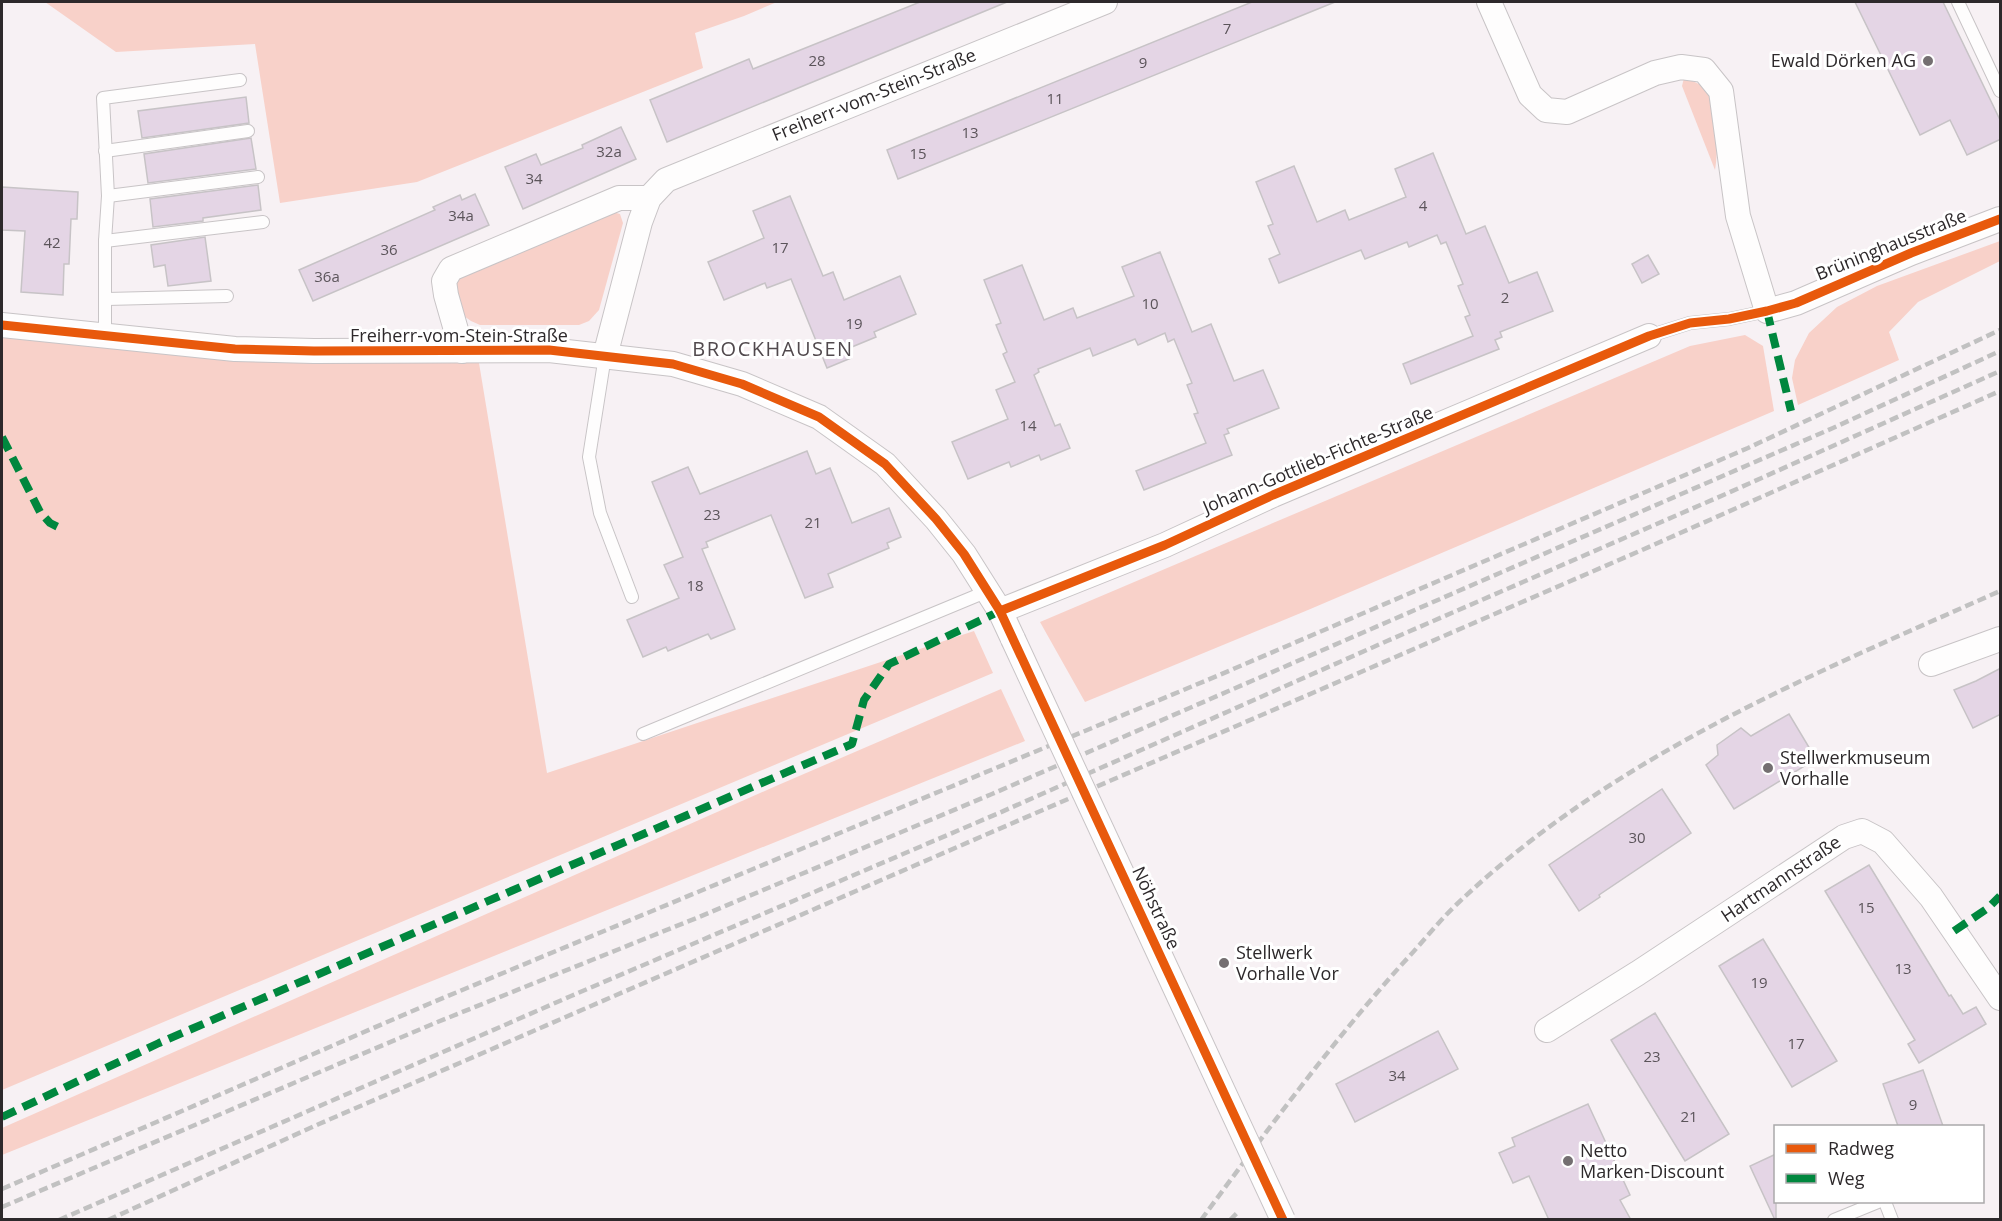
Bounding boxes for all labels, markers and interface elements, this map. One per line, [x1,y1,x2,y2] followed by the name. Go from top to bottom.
[1223,18,1231,38] house number: 7
[768,42,979,146] street label: Freiherr-vom-Stein-Straße
[1771,48,1916,72] place label: Ewald Dörken AG
[808,50,826,70] house number: 28
[1139,52,1147,72] house number: 9
[1921,54,1935,68] marker: Ewald Dörken AG
[1046,88,1064,108] house number: 11
[961,122,979,142] house number: 13
[596,141,622,161] house number: 32a
[909,143,927,163] house number: 15
[525,168,543,188] house number: 34
[1419,195,1428,215] house number: 4
[1812,203,1970,285] street label: Brüninghausstraße
[448,205,474,225] house number: 34a
[43,232,61,252] house number: 42
[771,237,789,257] house number: 17
[380,239,398,259] house number: 36
[314,266,340,286] house number: 36a
[1501,287,1509,307] house number: 2
[1141,293,1159,313] house number: 10
[845,313,863,333] house number: 19
[350,323,568,347] street label: Freiherr-vom-Stein-Straße
[692,335,854,362] district label: BROCKHAUSEN
[1197,400,1436,519] street label: Johann-Gottlieb-Fichte-Straße
[1019,415,1037,435] house number: 14
[703,504,721,524] house number: 23
[804,512,822,532] house number: 21
[686,575,704,595] house number: 18
[1780,745,1930,790] place label: Stellwerkmuseum Vorhalle
[1761,761,1775,775] marker: Stellwerkmuseum Vorhalle
[1628,827,1646,847] house number: 30
[1716,829,1845,927] street label: Hartmannstraße
[1127,862,1187,953] street label: Nöhstraße
[1857,897,1875,917] house number: 15
[1236,940,1339,985] place label: Stellwerk Vorhalle Vor
[1217,956,1231,970] marker: Stellwerk Vorhalle Vor
[1894,958,1912,978] house number: 13
[1750,972,1768,992] house number: 19
[1787,1033,1805,1053] house number: 17
[1643,1046,1661,1066] house number: 23
[1388,1065,1406,1085] house number: 34
[1909,1094,1917,1114] house number: 9
[1680,1106,1698,1126] house number: 21
[1774,1125,1984,1203] legend
[1828,1136,1894,1160] text: Radweg
[1580,1138,1724,1183] place label: Netto Marken-Discount
[1561,1154,1575,1168] marker: Netto Marken-Discount
[1828,1166,1865,1190] text: Weg

